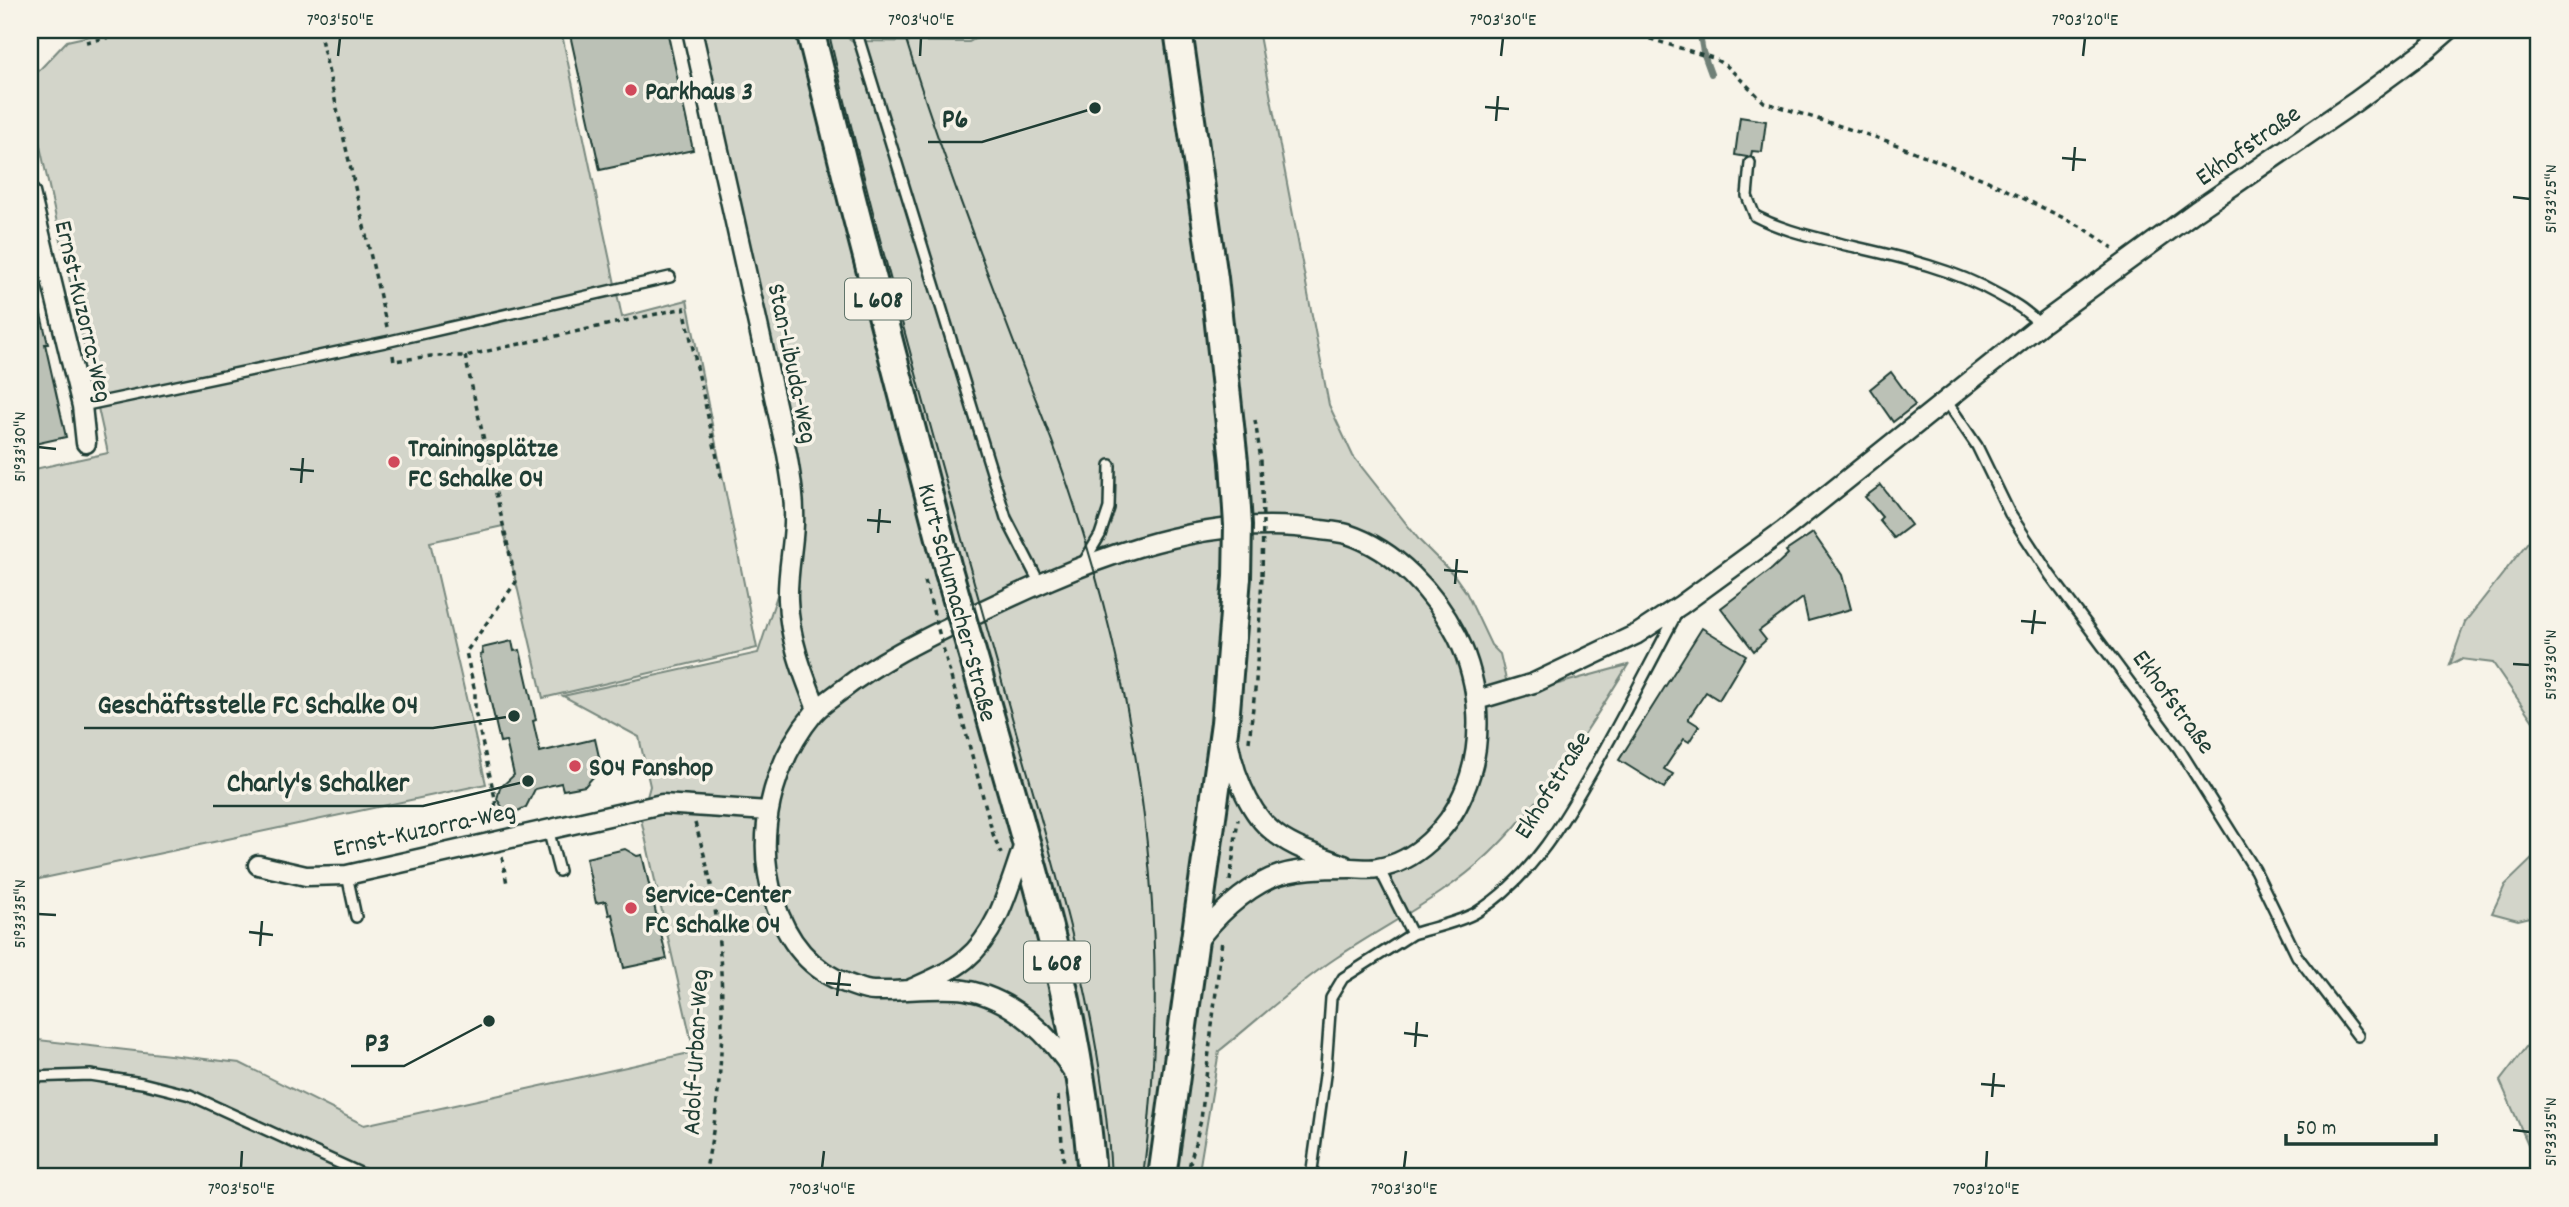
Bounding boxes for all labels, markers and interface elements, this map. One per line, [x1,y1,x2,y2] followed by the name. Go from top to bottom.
[307,9,373,34] text: 7°03'50"E
[888,9,954,34] text: 7°03'40"E
[1470,9,1536,34] text: 7°03'30"E
[2052,9,2118,34] text: 7°03'20"E
[645,75,753,112] place label: Parkhaus 3
[623,82,639,98] marker: Parkhaus 3
[928,93,982,142] callout: P6
[2189,97,2309,197] street label: Ekhofstraße
[942,102,968,142] text: P6
[2540,164,2565,234] text: 51°33'25"N
[43,217,121,406] street label: Ernst-Kuzorra-Weg
[845,278,911,320] road number: L 608
[756,280,826,447] street label: Stan-Libuda-Weg
[9,412,34,482] text: 51°33'30"N
[408,432,558,499] place label: Trainingsplätze FC Schalke 04
[386,454,402,470] marker: Trainingsplätze FC Schalke 04
[906,480,1005,726] street label: Kurt-Schumacher-Straße
[2540,630,2565,700] text: 51°33'30"N
[2122,643,2223,763] street label: Ekhofstraße
[84,679,433,728] callout: Geschäftsstelle FC Schalke 04
[98,688,418,728] text: Geschäftsstelle FC Schalke 04
[1506,725,1602,847] street label: Ekhofstraße
[589,751,714,788] place label: S04 Fanshop
[213,757,423,806] callout: Charly's Schalker
[567,758,583,774] marker: S04 Fanshop
[227,766,410,806] text: Charly's Schalker
[330,794,519,869] street label: Ernst-Kuzorra-Weg
[645,878,791,945] place label: Service-Center FC Schalke 04
[9,879,34,949] text: 51°33'35"N
[623,900,639,916] marker: Service-Center FC Schalke 04
[1024,942,1090,982] road number: L 608
[675,968,720,1136] street label: Adolf-Urban-Weg
[351,1017,404,1066] callout: P3
[364,1026,390,1066] text: P3
[2540,1097,2565,1167] text: 51°33'35"N
[2286,1102,2436,1146] scale bar
[2296,1115,2336,1145] text: 50 m
[208,1178,274,1203] text: 7°03'50"E
[789,1178,855,1203] text: 7°03'40"E
[1371,1178,1437,1203] text: 7°03'30"E
[1953,1178,2019,1203] text: 7°03'20"E

